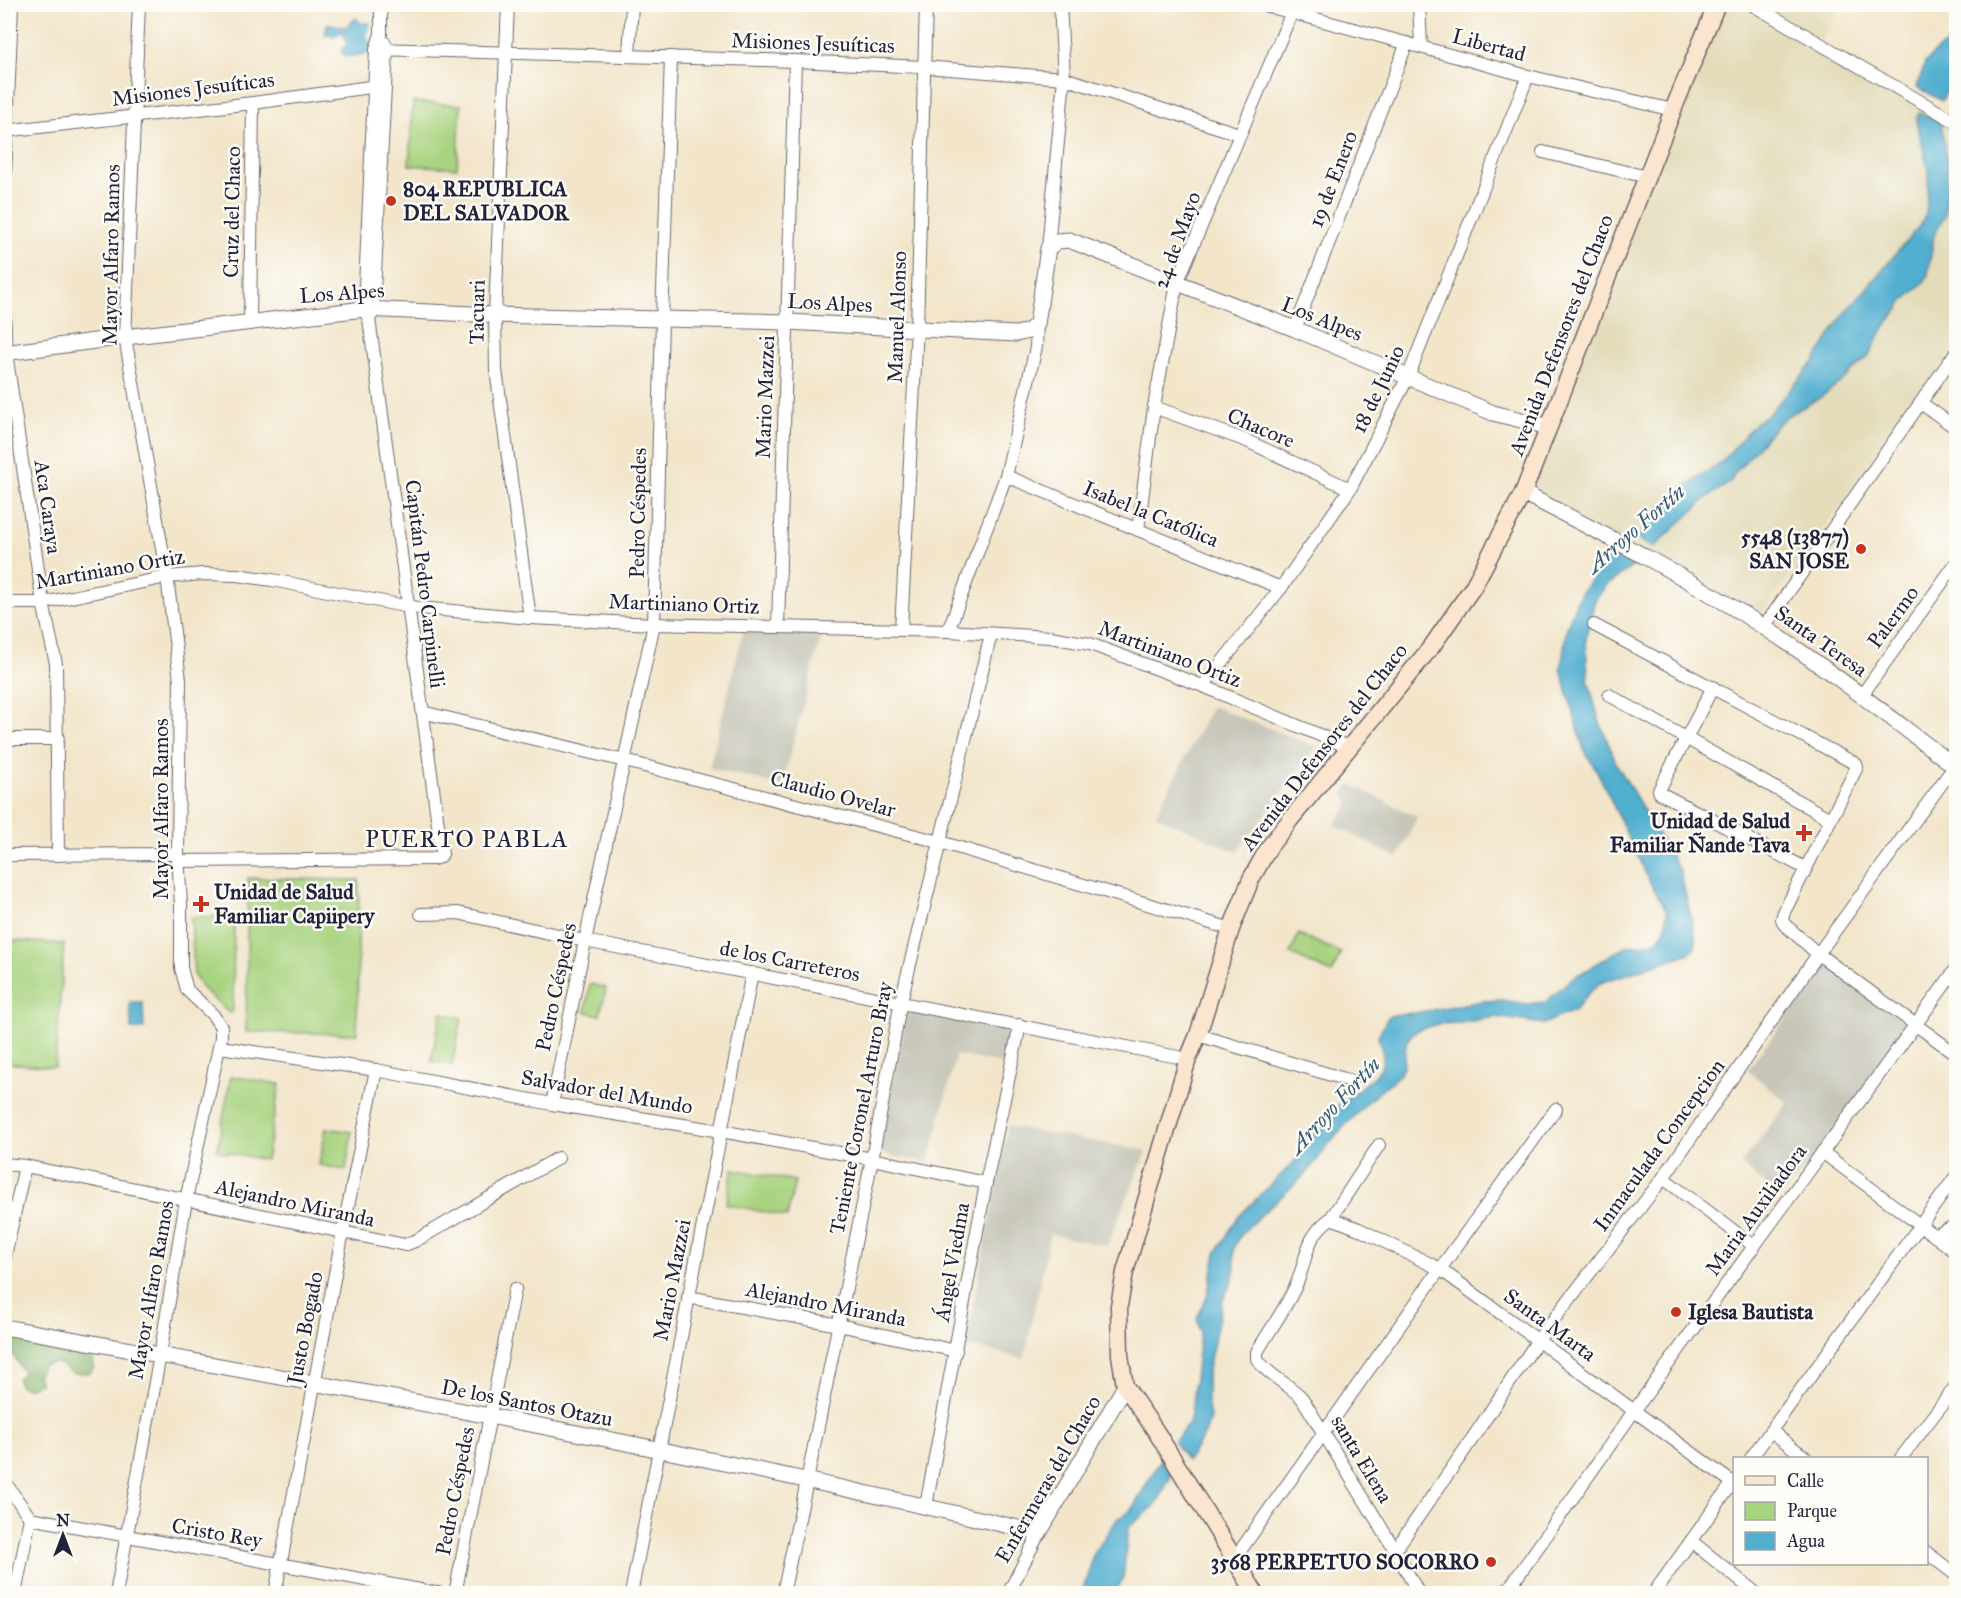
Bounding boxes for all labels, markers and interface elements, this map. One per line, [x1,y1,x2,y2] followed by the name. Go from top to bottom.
[1449,23,1529,67] street label: Libertad
[731,27,895,59] street label: Misiones Jesuíticas
[110,66,276,112] street label: Misiones Jesuíticas
[1303,127,1363,231] street label: 19 de Enero
[218,146,246,278] street label: Cruz del Chaco
[96,164,126,346] street label: Mayor Alfaro Ramos
[403,176,570,226] place label: 804 REPUBLICA DEL SALVADOR
[1148,188,1207,292] street label: 24 de Mayo
[384,194,398,208] marker: 804 REPUBLICA DEL SALVADOR
[1503,211,1619,460] street label: Avenida Defensores del Chaco
[882,250,912,383] street label: Manuel Alonso
[299,277,385,309] street label: Los Alpes
[463,279,491,345] street label: Tacuari
[787,288,873,318] street label: Los Alpes
[1278,291,1366,347] street label: Los Alpes
[750,334,780,459] street label: Mario Mazzei
[1346,340,1411,437] street label: 18 de Junio
[1223,402,1299,454] street label: Chacore
[624,447,652,579] street label: Pedro Céspedes
[28,457,67,556] street label: Aca Caraya
[1079,475,1223,553] street label: Isabel la Católica
[399,478,451,690] street label: Capitán Pedro Carpinelli
[1579,478,1691,580] water label: Arroyo Fortín
[1741,524,1849,575] place label: 5548 (13877) SAN JOSE
[1854,542,1868,556] marker: 5548 (13877) SAN JOSE
[33,543,187,595] street label: Martiniano Ortiz
[1862,580,1925,653] street label: Palermo
[608,588,760,620] street label: Martiniano Ortiz
[1770,600,1873,683] street label: Santa Teresa
[1095,615,1245,693] street label: Martiniano Ortiz
[1234,638,1413,857] street label: Avenida Defensores del Chaco
[148,718,174,900] street label: Mayor Alfaro Ramos
[768,765,899,823] street label: Claudio Ovelar
[1610,808,1791,858] place label: Unidad de Salud Familiar Ñande Tava
[365,824,569,854] district label: PUERTO PABLA
[1795,824,1813,842] marker: Unidad de Salud Familiar Ñande Tava
[214,879,376,929] place label: Unidad de Salud Familiar Capiipery
[192,895,210,913] marker: Unidad de Salud Familiar Capiipery
[530,920,582,1054] street label: Pedro Céspedes
[718,935,862,987] street label: de los Carreteros
[824,978,898,1237] street label: Teniente Coronel Arturo Bray
[1281,1051,1386,1161] water label: Arroyo Fortín
[1588,1054,1730,1236] street label: Inmaculada Concepcion
[519,1064,695,1120] street label: Salvador del Mundo
[1700,1139,1812,1281] street label: Maria Auxiliadora
[212,1173,377,1233] street label: Alejandro Miranda
[122,1198,180,1382] street label: Mayor Alfaro Ramos
[929,1200,975,1324] street label: Ángel Viedma
[647,1217,697,1343] street label: Mario Mazzei
[281,1269,329,1388] street label: Justo Bogado
[743,1276,908,1332] street label: Alejandro Miranda
[1499,1283,1601,1367] street label: Santa Marta
[1688,1299,1814,1325] place label: Iglesa Bautista
[1669,1305,1683,1319] marker: Iglesa Bautista
[439,1374,615,1432] street label: De los Santos Otazu
[989,1390,1107,1567] street label: Enfermeras del Chaco
[1326,1410,1399,1508] street label: santa Elena
[430,1424,480,1558] street label: Pedro Céspedes
[1733,1457,1928,1565] legend
[1787,1470,1824,1492] text: Calle
[1787,1500,1837,1523] text: Parque
[33,1505,93,1565] north arrow
[56,1511,70,1530] text: N
[170,1512,265,1554] street label: Cristo Rey
[1786,1530,1825,1553] text: Agua
[1211,1549,1479,1575] place label: 3568 PERPETUO SOCORRO
[1484,1555,1498,1569] marker: 3568 PERPETUO SOCORRO

